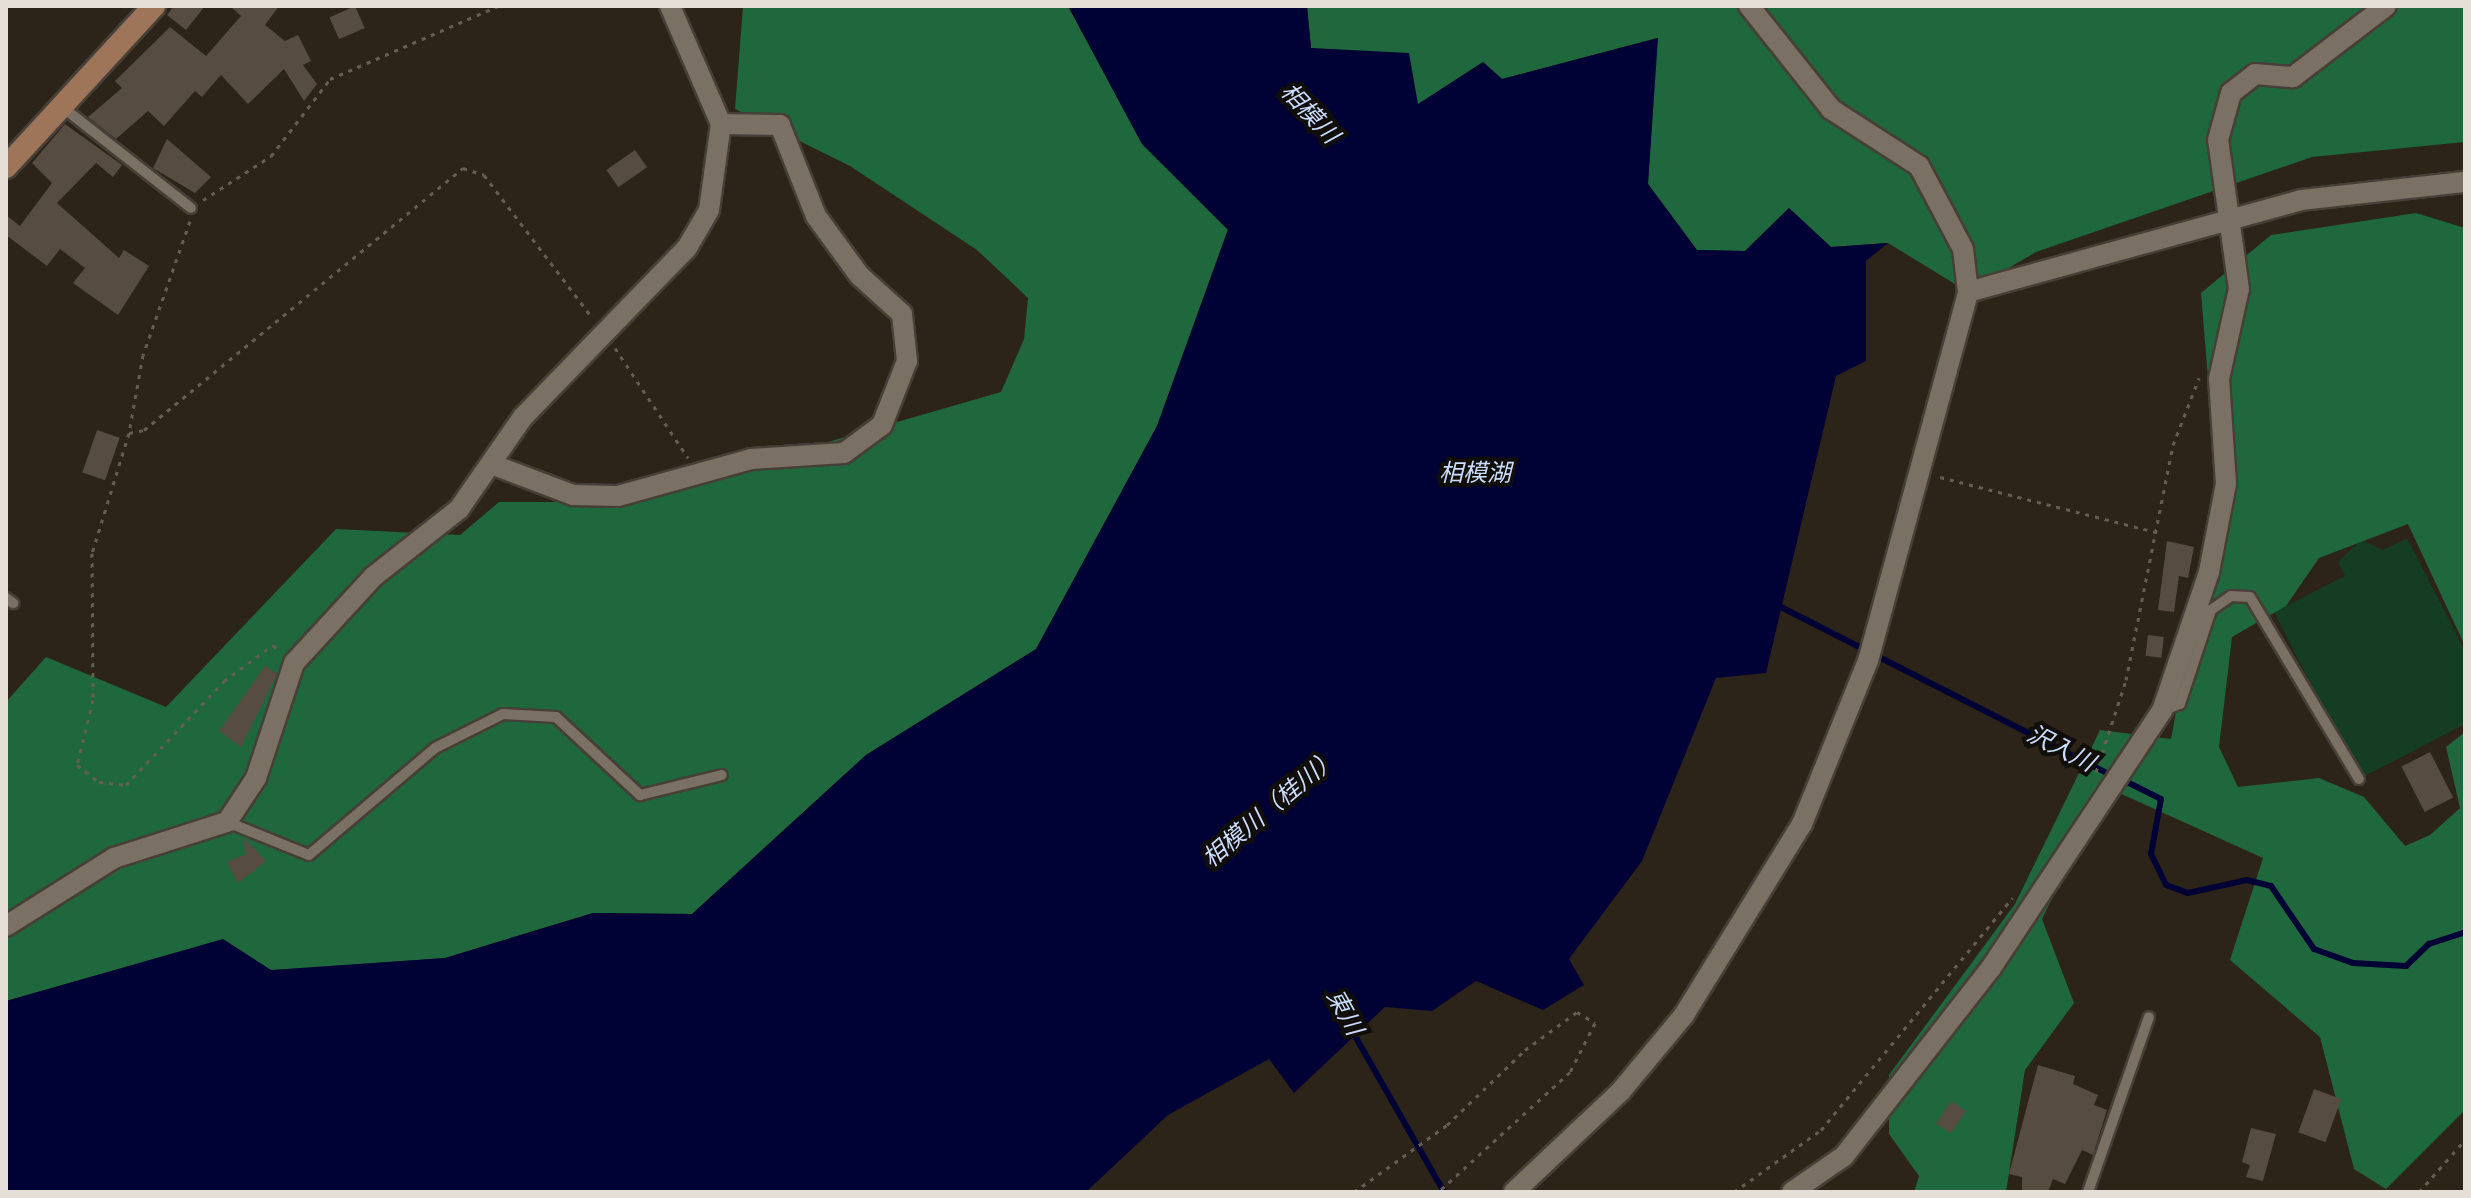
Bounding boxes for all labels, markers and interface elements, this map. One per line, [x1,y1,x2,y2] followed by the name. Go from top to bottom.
[1275,77,1345,149] water label: 相模川
[1439,459,1511,487] water label: 相模湖
[2022,719,2100,777] water label: 沢入川
[1196,743,1344,873] water label: 相模川（桂川）
[1321,984,1369,1040] water label: 東川

